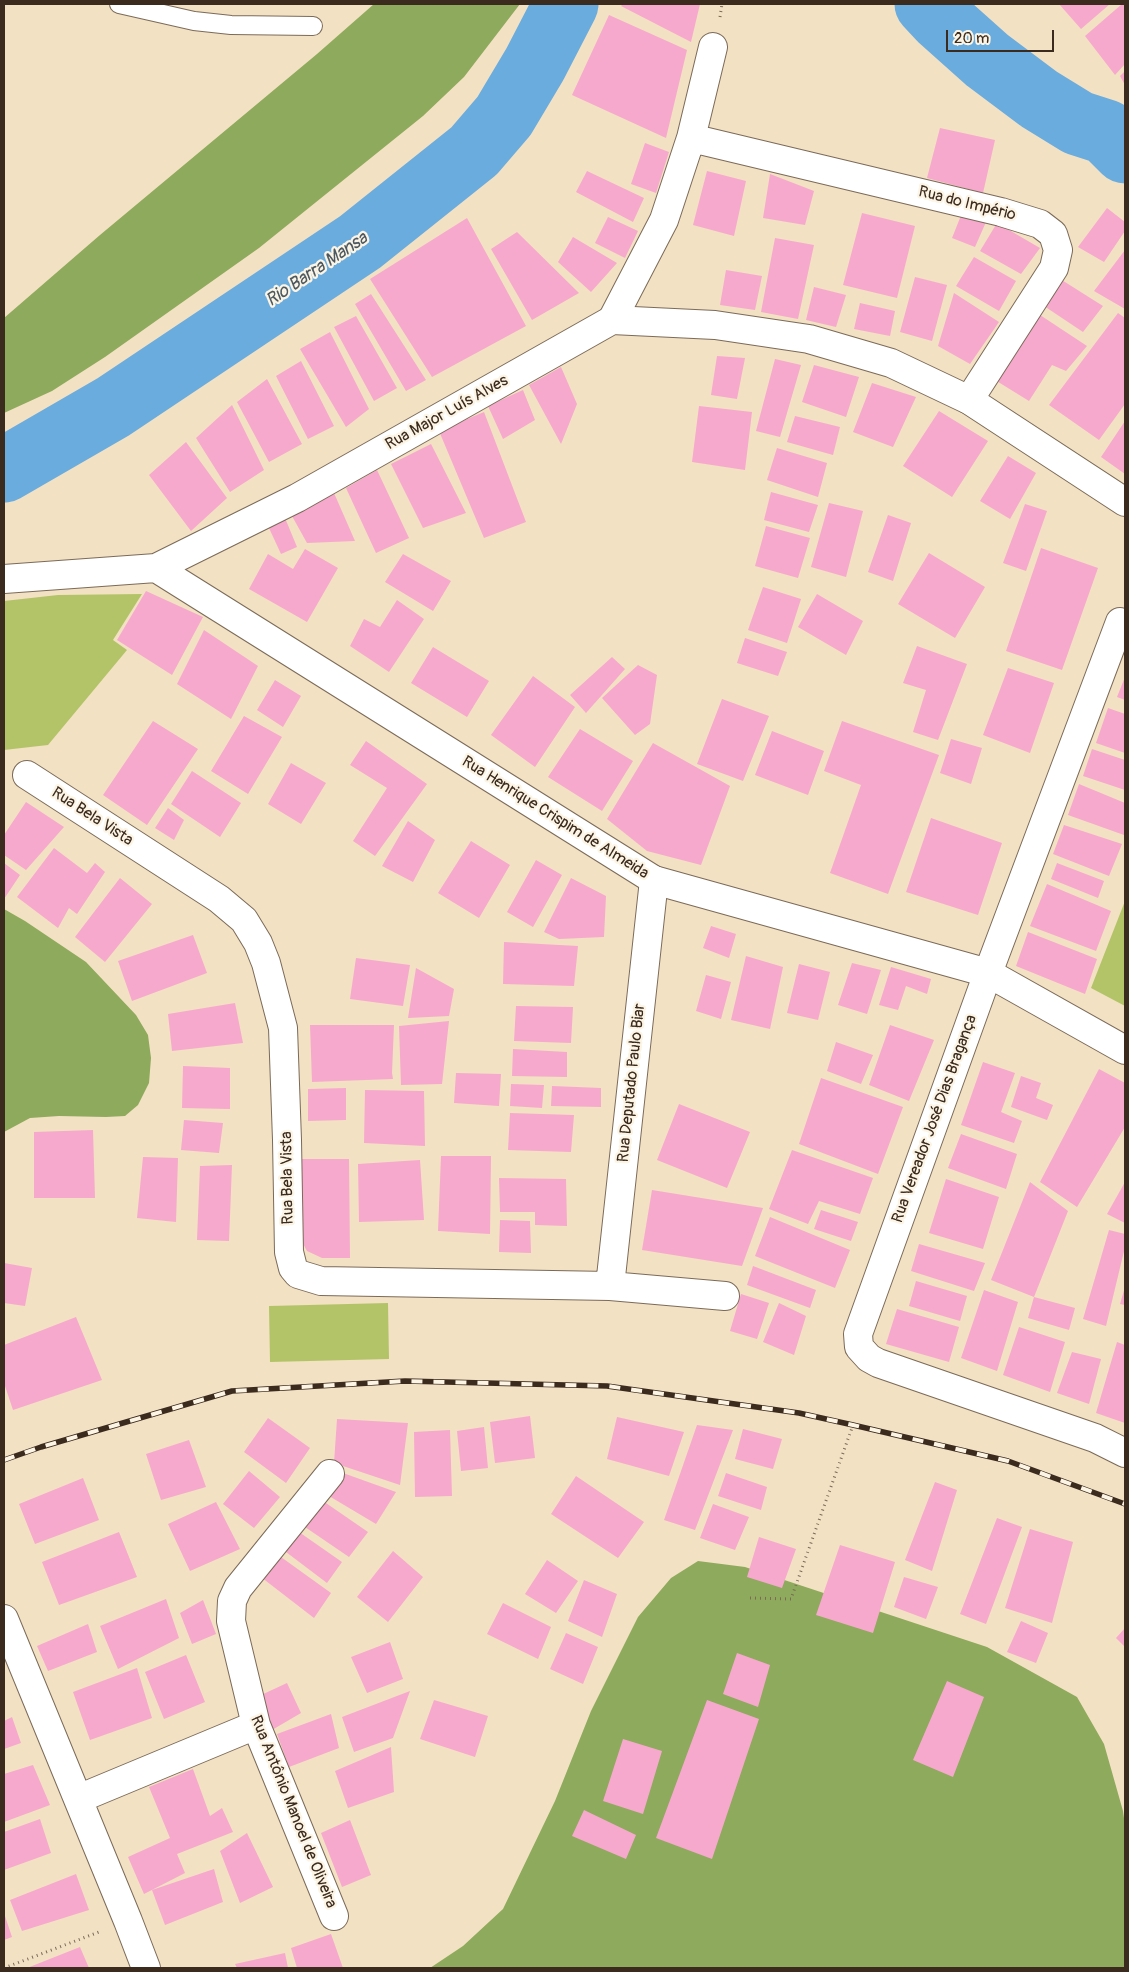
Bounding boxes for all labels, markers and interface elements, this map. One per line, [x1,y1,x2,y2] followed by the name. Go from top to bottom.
[949,20,1056,52] scale bar
[954,29,989,48] text: 20 m
[916,183,1018,225] street label: Rua do Império
[262,228,372,312] water label: Rio Barra Mansa
[382,371,512,455] street label: Rua Major Luís Alves
[458,752,652,884] street label: Rua Henrique Crispim de Almeida
[48,784,136,850] street label: Rua Bela Vista
[614,1003,650,1163] street label: Rua Deputado Paulo Biar
[888,1012,982,1226] street label: Rua Vereador José Dias Bragança
[278,1131,298,1225] street label: Rua Bela Vista
[246,1713,340,1911] street label: Rua Antônio Manoel de Oliveira

